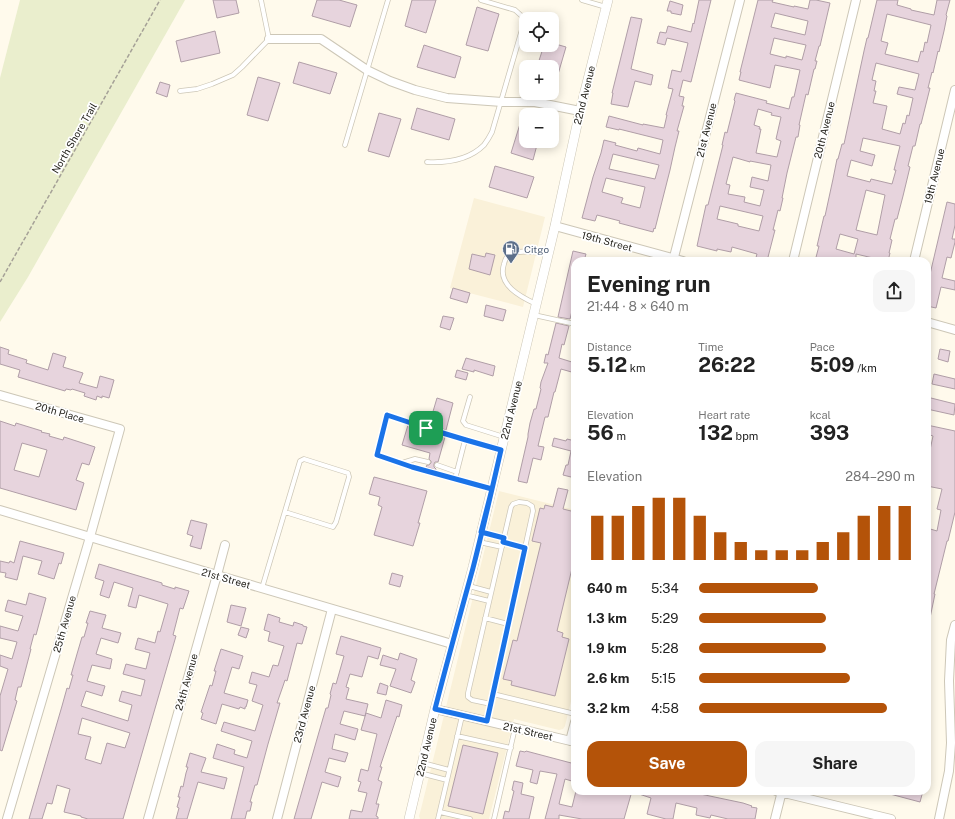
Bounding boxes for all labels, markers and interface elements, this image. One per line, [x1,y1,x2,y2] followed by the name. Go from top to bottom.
[519,12,559,148] map controls
[519,12,559,52] button: locate
[519,60,559,100] button: +
[571,64,597,126] street label: 22nd Avenue
[811,100,837,160] street label: 20th Avenue
[49,101,99,175] street label: North Shore Trail
[693,101,719,158] street label: 21st Avenue
[519,108,559,148] button: −
[921,147,947,205] street label: 19th Avenue
[581,229,634,254] street label: 19th Street
[501,239,521,264] fuel station icon: Citgo
[524,243,549,255] place label: Citgo
[873,270,915,312] button: share
[587,271,711,297] text: Evening run
[587,299,689,314] text: 21:44 · 8 × 640 m
[587,341,632,353] text: Distance
[698,341,723,353] text: Time
[810,341,835,353] text: Pace
[587,353,627,377] text: 5.12
[698,353,755,377] text: 26:22
[810,353,855,377] text: 5:09
[627,362,646,374] text: km
[855,362,877,374] text: /km
[498,379,524,441] street label: 22nd Avenue
[34,399,86,425] street label: 20th Place
[587,409,634,421] text: Elevation
[698,409,750,421] text: Heart rate
[810,409,831,421] text: kcal
[409,411,443,445] pin
[415,417,437,439] icon: arrive
[587,421,614,445] text: 56
[698,421,733,445] text: 132
[810,421,849,445] text: 393
[614,430,626,442] text: m
[733,430,758,442] text: bpm
[587,469,642,484] text: Elevation
[845,469,915,484] text: 284–290 m
[200,565,252,591] street label: 21st Street
[587,581,627,596] text: 640 m
[651,581,679,596] text: 5:34
[50,594,78,654] street label: 25th Avenue
[587,611,627,626] text: 1.3 km
[651,611,678,626] text: 5:29
[587,641,627,656] text: 1.9 km
[651,641,679,656] text: 5:28
[172,652,200,712] street label: 24th Avenue
[587,671,629,686] text: 2.6 km
[651,671,676,686] text: 5:15
[291,684,317,744] street label: 23rd Avenue
[587,701,630,716] text: 3.2 km
[651,701,679,716] text: 4:58
[413,716,439,778] street label: 22nd Avenue
[502,719,554,743] street label: 21st Street
[587,741,747,787] button: Save
[755,741,915,787] button: Share

